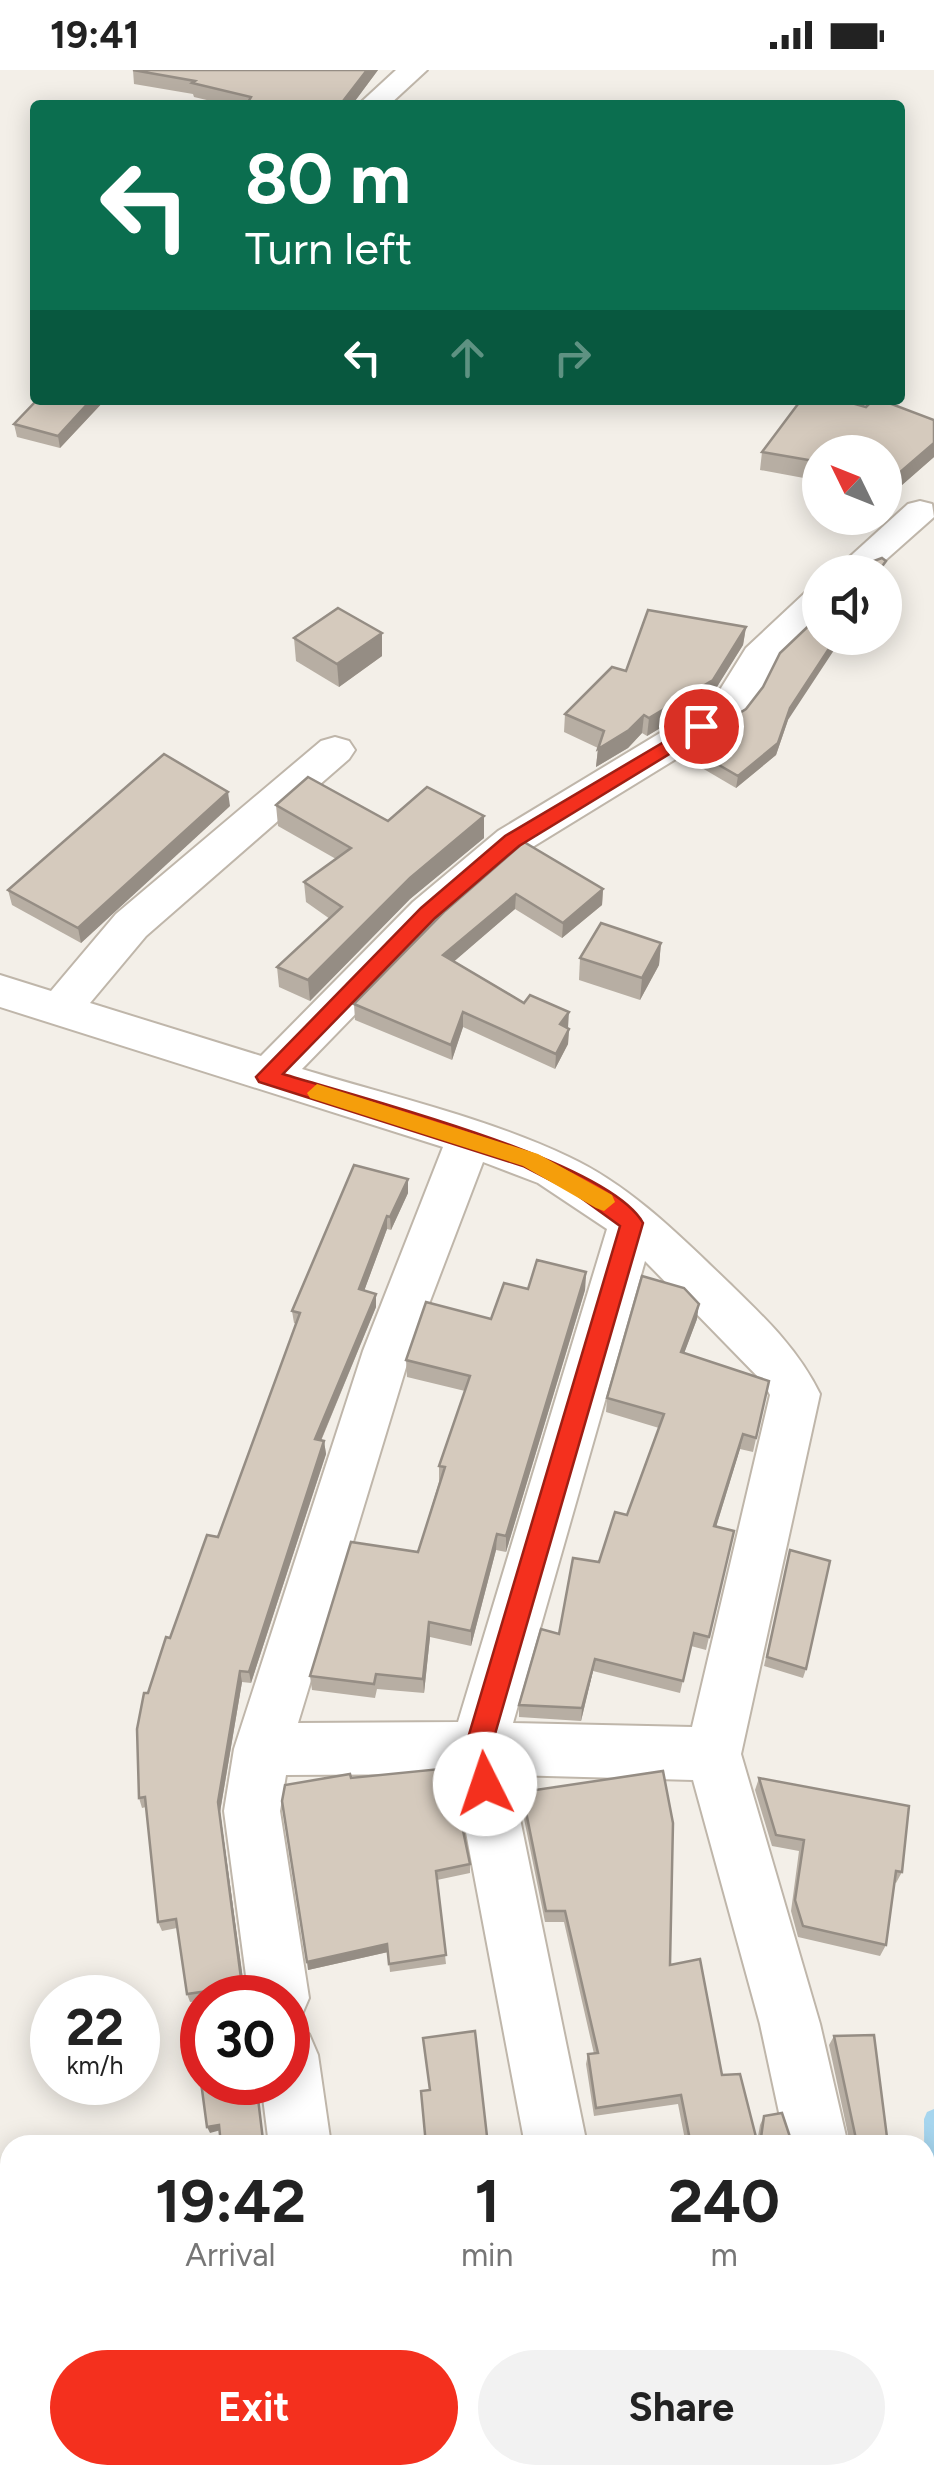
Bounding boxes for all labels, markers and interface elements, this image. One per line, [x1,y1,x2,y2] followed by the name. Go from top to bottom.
[50,12,140,58] text: 19:41
[245,136,411,221] text: 80 m
[80,140,210,270] icon: left
[245,221,412,275] text: Turn left
[335,330,390,385] icon: left
[440,330,495,385] icon: ahead
[545,330,600,385] icon: right
[802,435,902,535] north arrow
[802,435,902,655] map controls
[802,555,902,655] button: sound
[659,684,744,769] pin
[674,699,729,754] icon: arrive
[433,1732,537,1836] position arrow
[180,1975,310,2105] speed limit sign: 30
[66,1997,124,2058] text: 22
[66,2050,124,2080] text: km/h
[155,2165,306,2237] text: 19:42
[474,2165,500,2237] text: 1
[668,2165,780,2237] text: 240
[185,2236,276,2274] text: Arrival
[461,2236,513,2274] text: min
[711,2236,738,2274] text: m
[50,2350,458,2465] button: Exit
[478,2350,885,2465] button: Share

